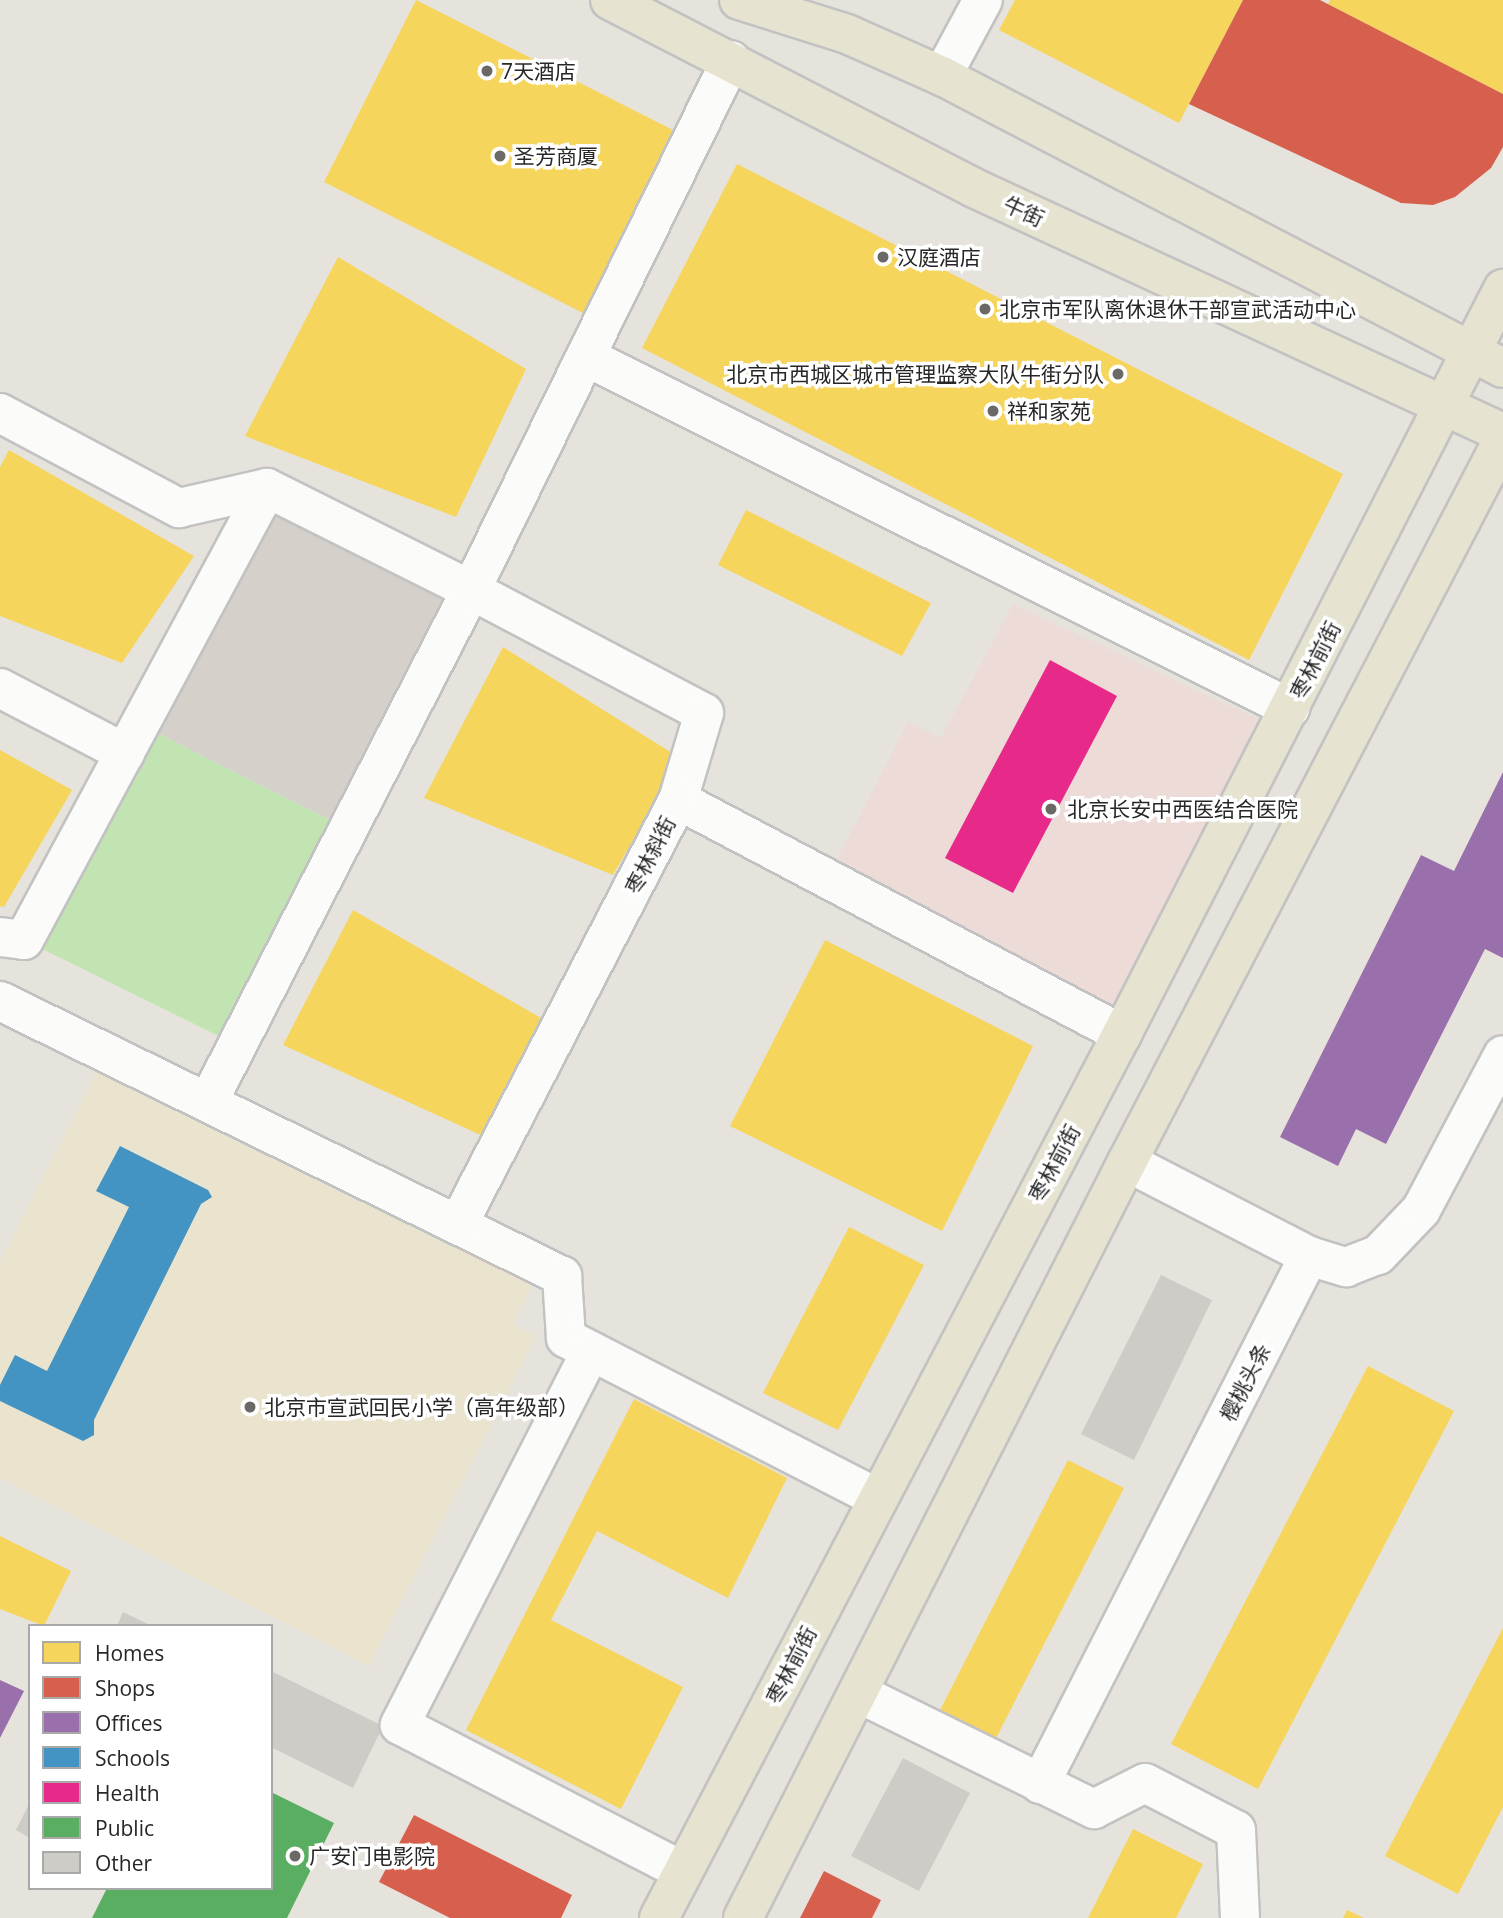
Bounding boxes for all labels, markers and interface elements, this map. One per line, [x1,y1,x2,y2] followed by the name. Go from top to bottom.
[501,58,576,84] place label: 7天酒店
[479,63,495,79] marker: 7天酒店
[514,143,598,169] place label: 圣芳商厦
[492,148,508,164] marker: 圣芳商厦
[1000,191,1048,231] street label: 牛街
[897,244,981,270] place label: 汉庭酒店
[875,249,891,265] marker: 汉庭酒店
[999,296,1356,322] place label: 北京市军队离休退休干部宣武活动中心
[977,301,993,317] marker: 北京市军队离休退休干部宣武活动中心
[726,361,1104,387] place label: 北京市西城区城市管理监察大队牛街分队
[1110,366,1126,382] marker: 北京市西城区城市管理监察大队牛街分队
[1007,398,1091,424] place label: 祥和家苑
[985,403,1001,419] marker: 祥和家苑
[1285,617,1345,703] street label: 枣林前街
[1067,796,1298,822] place label: 北京长安中西医结合医院
[1041,799,1061,819] marker: 北京长安中西医结合医院
[620,812,680,898] street label: 枣林斜街
[1023,1120,1085,1206] street label: 枣林前街
[1215,1339,1275,1425] street label: 樱桃头条
[264,1394,579,1420] place label: 北京市宣武回民小学（高年级部）
[242,1399,258,1415] marker: 北京市宣武回民小学（高年级部）
[761,1622,821,1708] street label: 枣林前街
[28,1624,273,1890] legend
[95,1639,164,1667] text: Homes
[95,1674,155,1702] text: Shops
[95,1709,163,1737] text: Offices
[95,1744,170,1772] text: Schools
[95,1779,160,1807] text: Health
[95,1814,154,1842] text: Public
[309,1843,435,1869] place label: 广安门电影院
[287,1848,303,1864] marker: 广安门电影院
[95,1849,152,1877] text: Other

